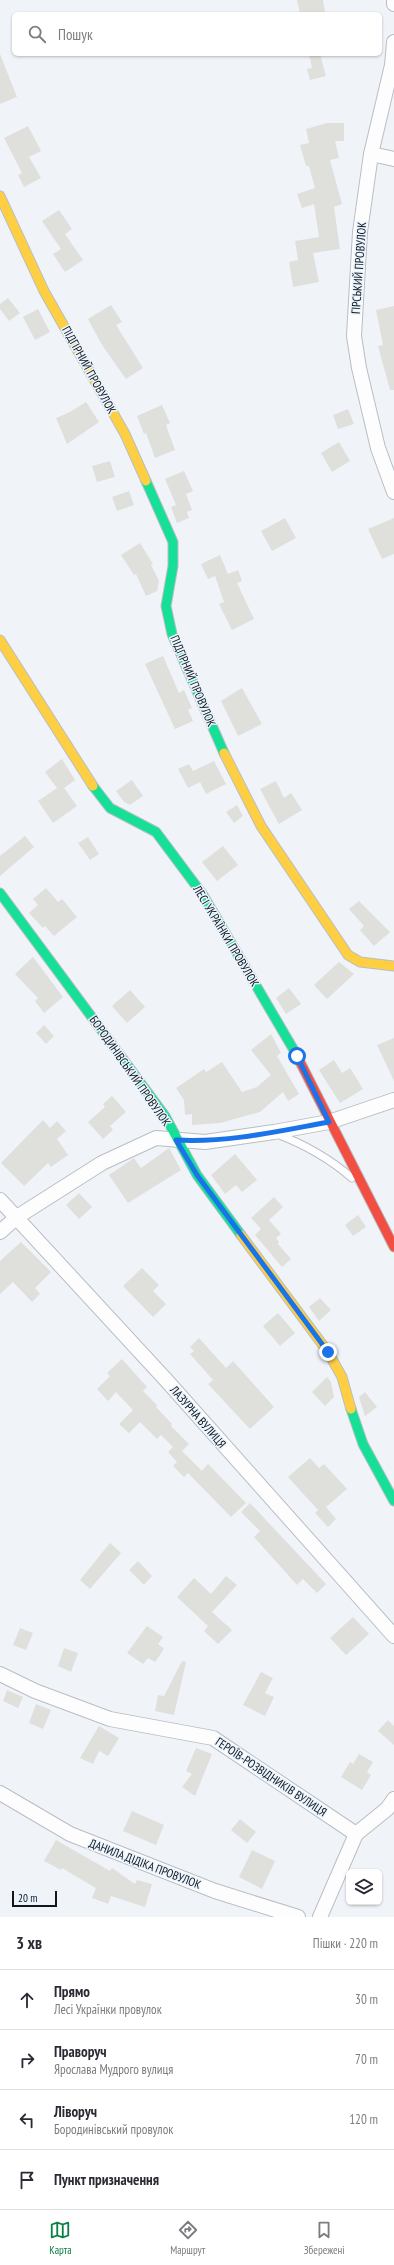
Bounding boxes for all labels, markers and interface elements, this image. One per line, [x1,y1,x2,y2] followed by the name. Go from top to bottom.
[12,12,382,56] search box
[26,23,48,45] icon: search
[58,25,93,44] text: Пошук
[348,221,369,315] street label: ГІРСЬКИЙ ПРОВУЛОК
[59,323,120,416] street label: ПІДГІРНИЙ ПРОВУЛОК
[167,633,219,729] street label: ПІДГІРНИЙ ПРОВУЛОК
[190,882,263,989] street label: ЛЕСІ УКРАЇНКИ ПРОВУЛОК
[87,1013,174,1129] street label: БОРОДИНІВСЬКИЙ ПРОВУЛОК
[288,1047,306,1065] route start
[319,1343,337,1361] route end
[167,1382,229,1451] street label: ЛАЗУРНА ВУЛИЦЯ
[213,1734,330,1819] street label: ГЕРОЇВ-РОЗВІДНИКІВ ВУЛИЦЯ
[87,1835,203,1892] street label: ДАНИЛА ДІДІКА ПРОВУЛОК
[346,1869,382,1905] map controls
[346,1869,382,1905] button: layers
[12,1889,57,1908] scale bar
[18,1891,37,1905] text: 20 m
[16,1932,42,1954] text: 3 хв
[313,1935,378,1952] text: Пішки · 220 m
[54,1982,90,2001] text: Прямо
[16,1989,38,2011] icon: ahead
[355,1991,378,2008] text: 30 m
[54,2001,162,2018] text: Лесі Українки провулок
[54,2042,107,2061] text: Праворуч
[16,2049,38,2071] icon: right
[355,2051,378,2068] text: 70 m
[54,2061,173,2078] text: Ярослава Мудрого вулиця
[54,2102,97,2121] text: Ліворуч
[16,2109,38,2131] icon: left
[349,2111,378,2128] text: 120 m
[54,2121,173,2138] text: Бородинівський провулок
[16,2169,38,2191] icon: arrive
[54,2170,159,2189] text: Пункт призначення
[49,2219,72,2257] tab: Карта
[170,2219,205,2257] tab: Маршрут
[304,2219,345,2257] tab: Збережені

